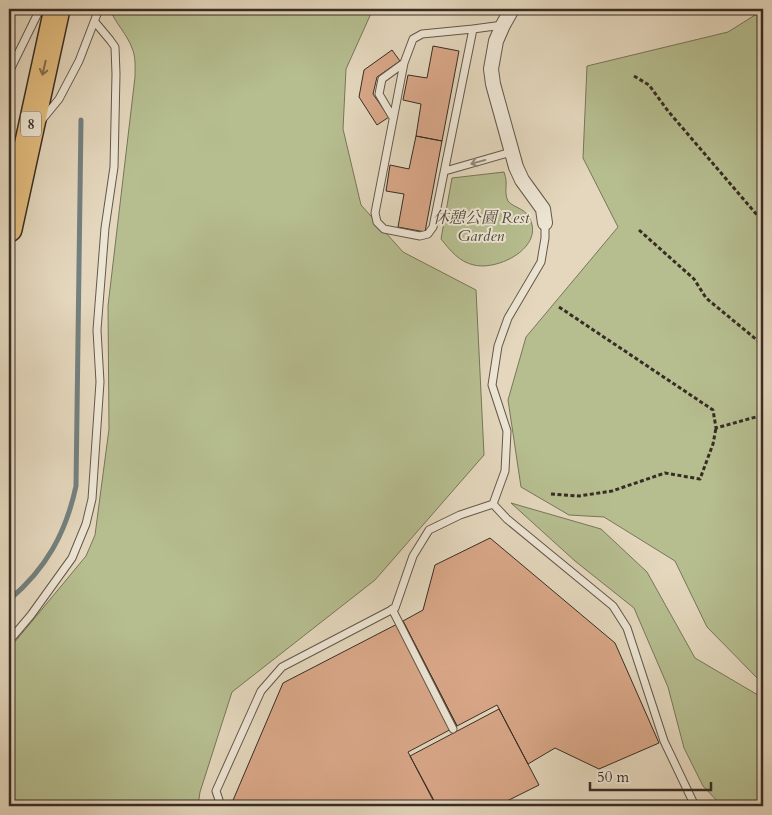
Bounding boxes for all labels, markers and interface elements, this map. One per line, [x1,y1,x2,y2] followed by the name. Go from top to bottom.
[38,60,48,76] one-way arrow
[21,112,41,136] road number: 8
[471,158,487,167] one-way arrow
[433,207,530,247] park label: 休憩公園 Rest Garden
[590,760,711,792] scale bar
[597,767,629,787] text: 50 m

